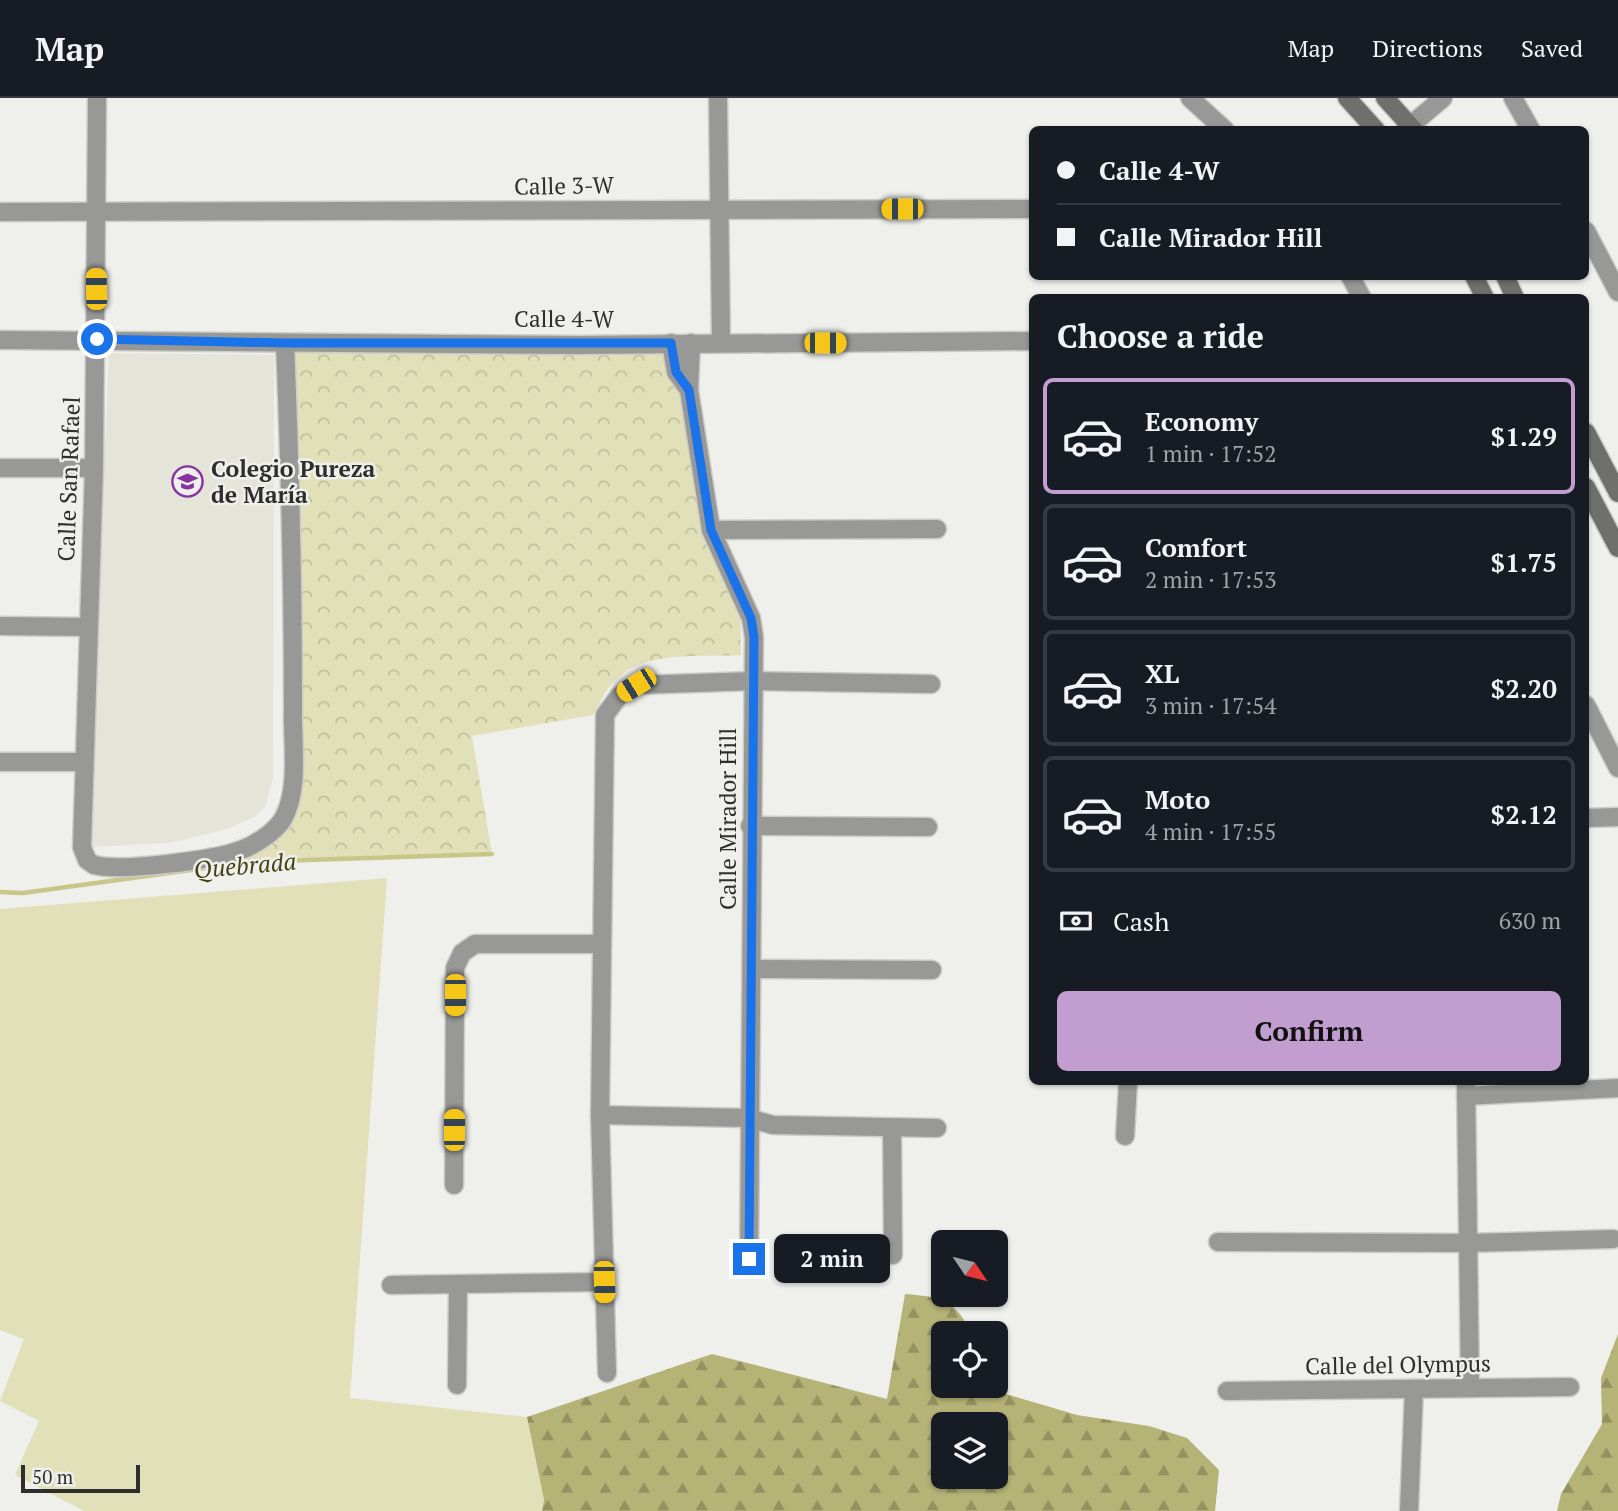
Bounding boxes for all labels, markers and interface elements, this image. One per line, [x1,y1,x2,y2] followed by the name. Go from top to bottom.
[35,27,104,70] text: Map
[1288,32,1334,64] text: Map
[1372,32,1483,64] text: Directions
[1521,32,1583,64] text: Saved
[1099,153,1220,187] text: Calle 4-W
[514,169,615,202] street label: Calle 3-W
[882,199,924,220] car
[1099,220,1322,254] text: Calle Mirador Hill
[86,268,107,310] car
[514,303,614,334] street label: Calle 4-W
[1057,315,1264,357] text: Choose a ride
[81,323,113,355] route start
[805,333,847,354] car
[50,396,87,562] street label: Calle San Rafael
[1145,404,1258,438] text: Economy
[1061,405,1124,468] icon: car
[1491,419,1557,453] text: $1.29
[1145,438,1277,469] text: 1 min · 17:52
[211,453,376,510] place label: Colegio Pureza de María
[171,465,205,499] school or university icon: Colegio Pureza de María
[1145,530,1247,564] text: Comfort
[1061,531,1124,594] icon: car
[1491,545,1557,579] text: $1.75
[1145,564,1277,595] text: 2 min · 17:53
[1145,656,1179,690] text: XL
[1061,657,1124,720] icon: car
[613,665,660,705] car
[1491,671,1557,705] text: $2.20
[1145,690,1277,721] text: 3 min · 17:54
[712,728,743,910] street label: Calle Mirador Hill
[1145,782,1210,816] text: Moto
[1061,783,1124,846] icon: car
[1491,797,1557,831] text: $2.12
[1145,816,1277,847] text: 4 min · 17:55
[192,845,297,885] water label: Quebrada
[1057,902,1095,940] icon: cash
[1113,904,1169,938] text: Cash
[1499,905,1561,936] text: 630 m
[445,974,466,1016] car
[1057,991,1561,1071] button: Confirm
[444,1109,465,1151] car
[931,1230,1008,1307] north arrow
[931,1230,1008,1489] map controls
[774,1234,889,1284] callout: 2 min
[733,1243,765,1275] route end
[801,1243,863,1274] text: 2 min
[593,1261,616,1303] car
[931,1321,1008,1398] button: locate
[1305,1347,1491,1382] street label: Calle del Olympus
[931,1412,1008,1489] button: layers
[21,1462,140,1494] scale bar
[32,1464,73,1489] text: 50 m

